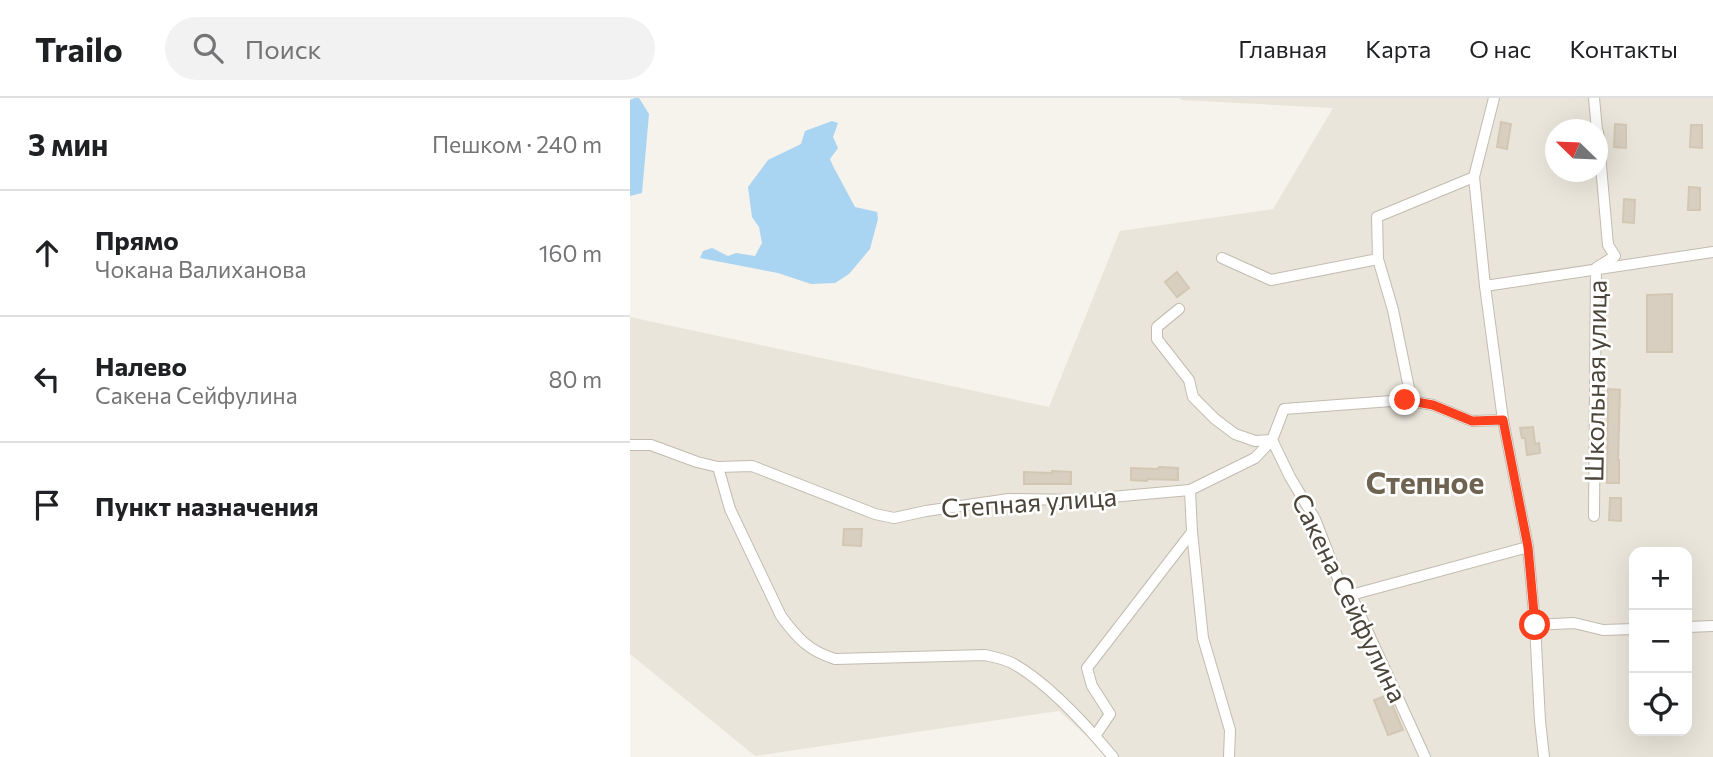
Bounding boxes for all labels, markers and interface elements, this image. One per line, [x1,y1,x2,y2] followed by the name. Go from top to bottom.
[165,17,655,80] search box
[35,28,123,69] text: Trailo
[189,29,227,67] icon: search
[245,33,321,64] text: Поиск
[1238,34,1327,63] text: Главная
[1365,34,1431,63] text: Карта
[1469,34,1531,63] text: О нас
[1569,34,1678,63] text: Контакты
[1545,119,1608,182] north arrow
[28,125,108,162] text: 3 мин
[432,130,602,158] text: Пешком · 240 m
[95,224,179,255] text: Прямо
[28,234,66,272] icon: ahead
[539,239,602,267] text: 160 m
[95,255,306,283] text: Чокана Валиханова
[1577,280,1612,482] street label: Школьная улица
[95,350,187,381] text: Налево
[28,360,66,398] icon: left
[549,365,602,393] text: 80 m
[95,381,298,409] text: Сакена Сейфулина
[1389,384,1420,415] route end
[1366,463,1484,500] district label: Степное
[940,480,1118,523] street label: Степная улица
[28,486,66,524] icon: arrive
[1286,488,1414,707] street label: Сакена Сейфулина
[95,490,319,521] text: Пункт назначения
[1629,547,1692,736] map controls
[1629,547,1692,610] button: +
[1519,609,1550,640] route start
[1629,610,1692,673] button: −
[1629,673,1692,736] button: locate

